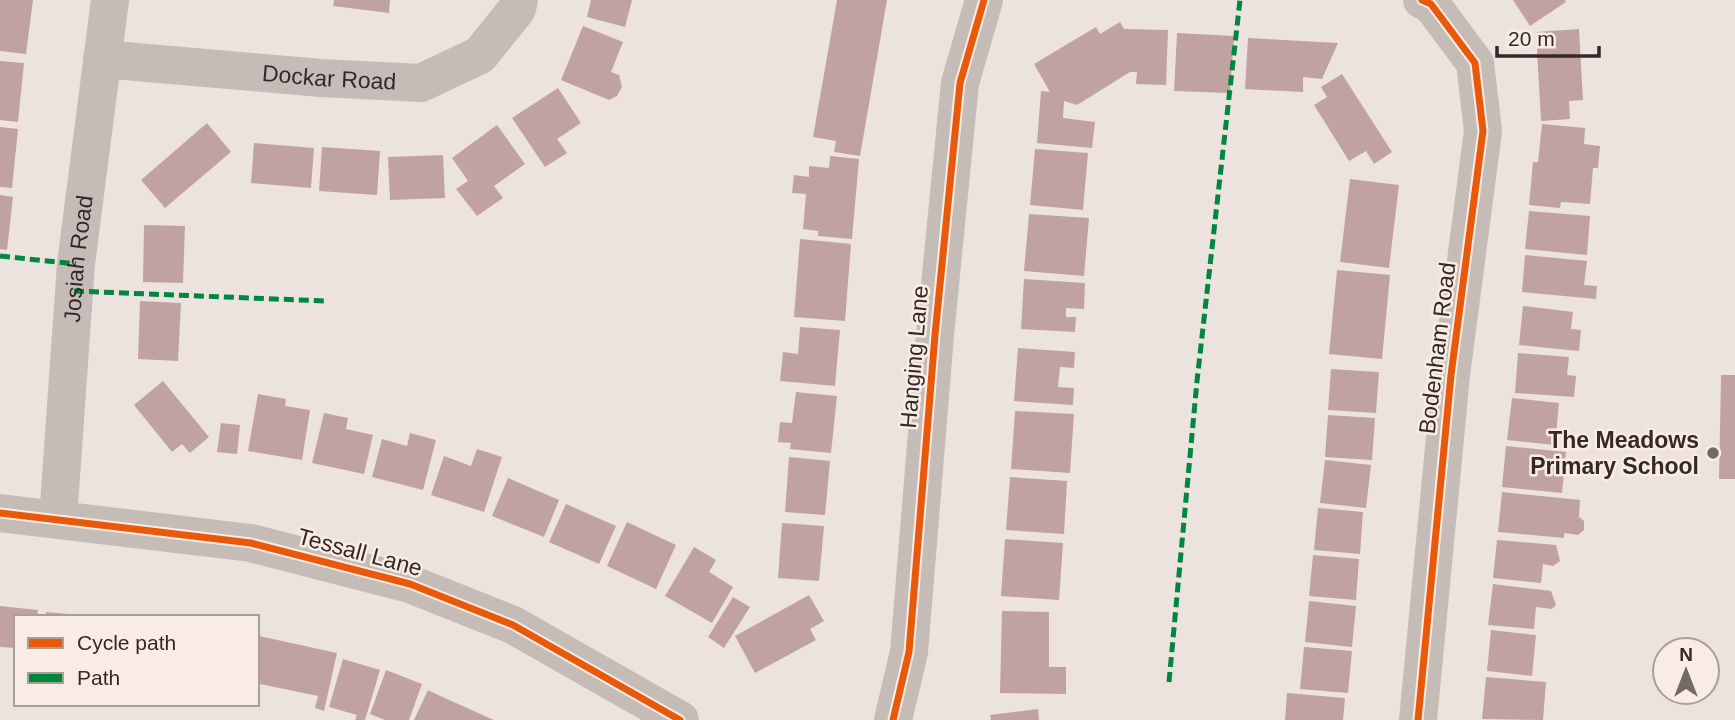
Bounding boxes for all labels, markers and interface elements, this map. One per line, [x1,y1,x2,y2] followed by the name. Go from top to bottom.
[1497,14,1598,58] scale bar
[1508,27,1555,50] text: 20 m
[261,60,397,95] street label: Dockar Road
[59,194,98,323] street label: Josiah Road
[1414,261,1460,435] street label: Bodenham Road
[895,285,933,429] street label: Hanging Lane
[1530,427,1699,479] place label: The Meadows Primary School
[1705,445,1721,461] marker: The Meadows Primary School
[295,523,425,581] street label: Tessall Lane
[14,615,259,706] legend
[77,631,176,654] text: Cycle path
[1651,636,1721,706] north arrow
[1679,644,1693,665] text: N
[77,666,120,689] text: Path

